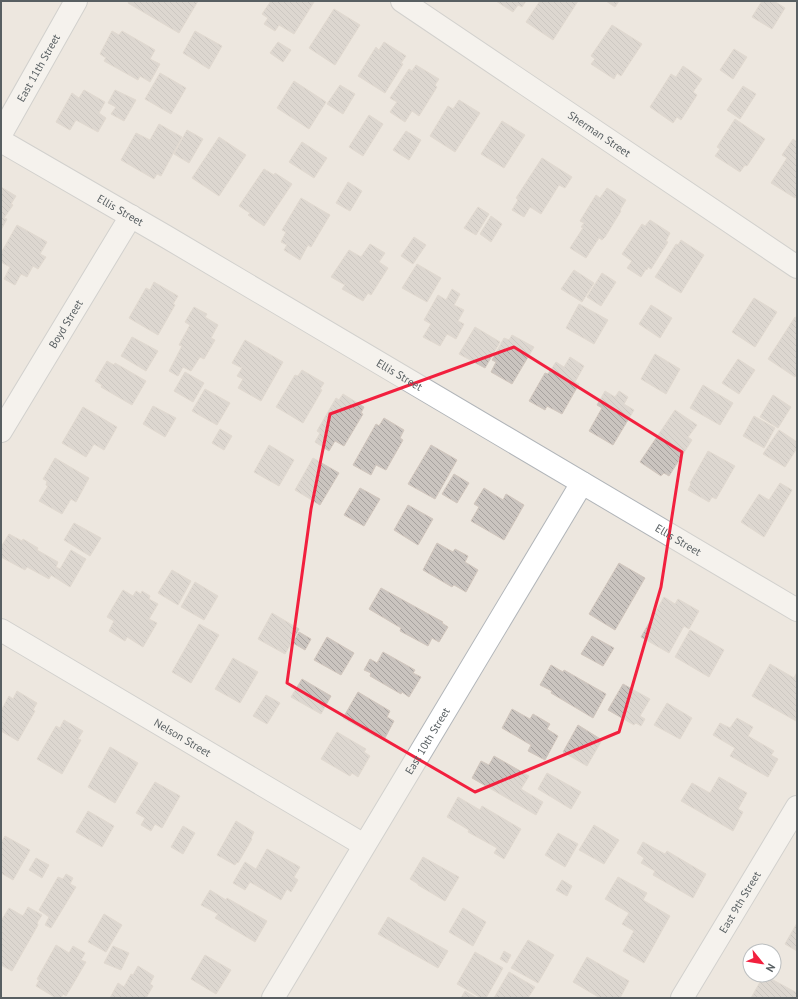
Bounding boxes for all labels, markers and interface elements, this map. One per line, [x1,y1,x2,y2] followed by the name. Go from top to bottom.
[14,31,63,104] street label: East 11th Street
[565,108,634,160] street label: Sherman Street
[95,191,146,229] street label: Ellis Street
[46,297,86,351] street label: Boyd Street
[374,356,425,394] street label: Ellis Street
[653,521,704,559] street label: Ellis Street
[402,705,453,777] street label: East 10th Street
[152,715,214,760] street label: Nelson Street
[716,868,764,935] street label: East 9th Street
[742,943,782,983] north arrow
[763,961,779,975] text: N

